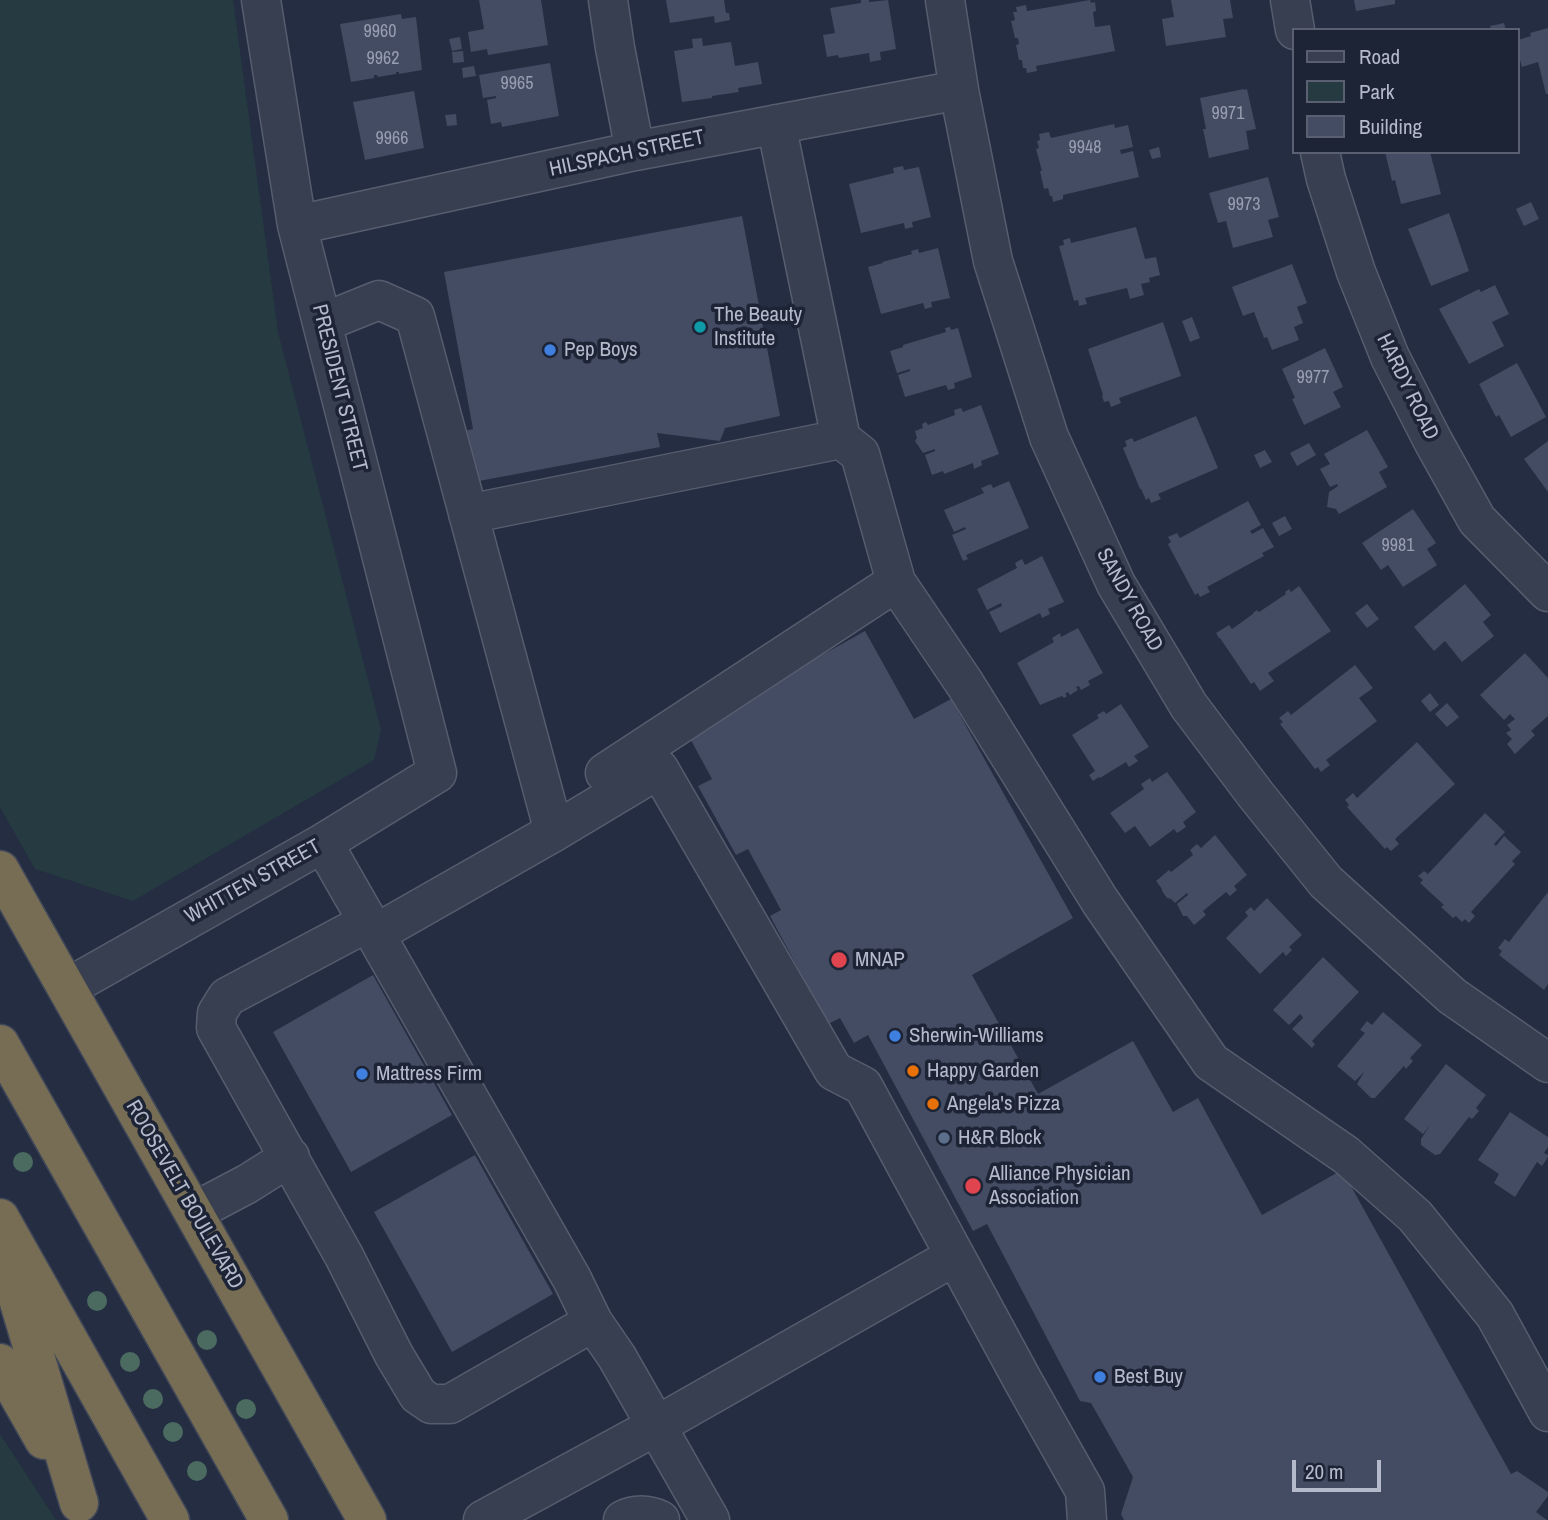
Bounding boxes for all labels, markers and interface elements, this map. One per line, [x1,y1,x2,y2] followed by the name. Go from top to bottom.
[364,21,396,43] house number: 9960
[1292,28,1520,154] legend
[1359,42,1400,71] text: Road
[367,48,399,70] house number: 9962
[501,73,533,95] house number: 9965
[1359,77,1394,106] text: Park
[1212,103,1244,125] house number: 9971
[1359,112,1422,141] text: Building
[547,125,707,183] street label: HILSPACH STREET
[376,128,408,150] house number: 9966
[1069,137,1101,159] house number: 9948
[1228,194,1260,216] house number: 9973
[306,302,372,474] street label: PRESIDENT STREET
[714,302,802,352] place label: The Beauty Institute
[692,319,708,335] marker: The Beauty Institute
[1371,330,1443,444] street label: HARDY ROAD
[564,337,638,363] place label: Pep Boys
[542,342,558,358] marker: Pep Boys
[1297,367,1329,389] house number: 9977
[1382,535,1414,557] house number: 9981
[1090,544,1168,656] street label: SANDY ROAD
[181,834,325,930] street label: WHITTEN STREET
[855,947,905,973] place label: MNAP
[829,950,849,970] marker: MNAP
[909,1023,1044,1049] place label: Sherwin-Williams
[887,1028,903,1044] marker: Sherwin-Williams
[927,1058,1039,1084] place label: Happy Garden
[376,1061,482,1087] place label: Mattress Firm
[905,1063,921,1079] marker: Happy Garden
[354,1066,370,1082] marker: Mattress Firm
[947,1091,1060,1117] place label: Angela's Pizza
[120,1096,248,1294] street label: ROOSEVELT BOULEVARD
[925,1096,941,1112] marker: Angela's Pizza
[958,1125,1041,1151] place label: H&R Block
[936,1130,952,1146] marker: H&R Block
[989,1161,1131,1211] place label: Alliance Physician Association
[963,1176,983,1196] marker: Alliance Physician Association
[1114,1364,1183,1390] place label: Best Buy
[1092,1369,1108,1385] marker: Best Buy
[1296,1446,1385,1490] scale bar
[1305,1457,1343,1486] text: 20 m

